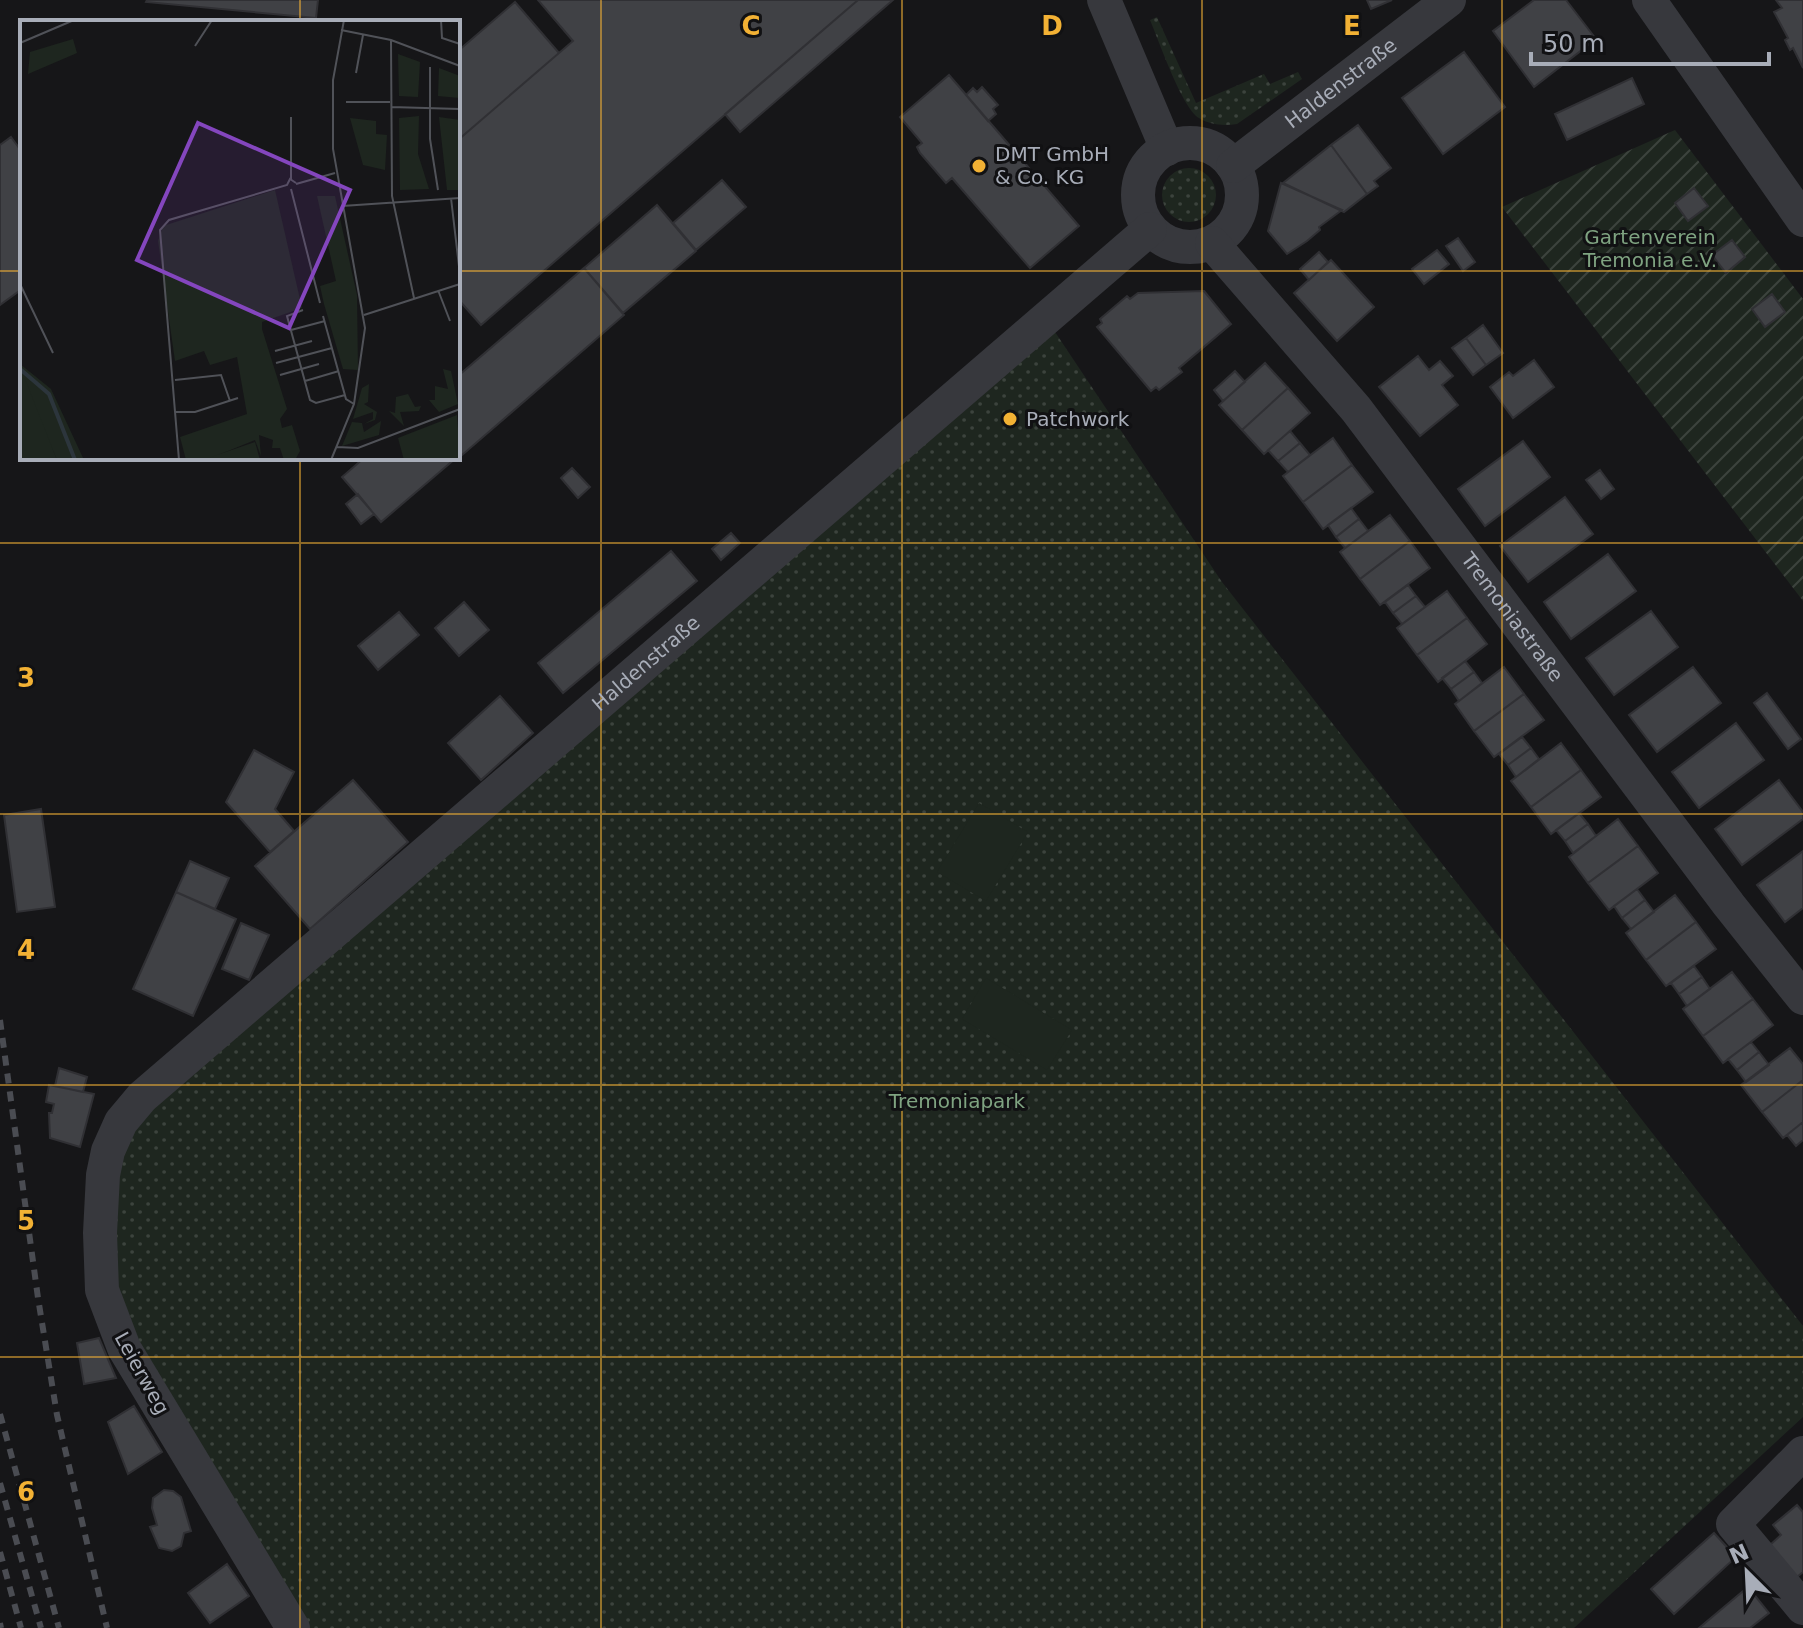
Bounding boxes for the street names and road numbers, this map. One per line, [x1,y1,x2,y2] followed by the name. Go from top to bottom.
[1280,33,1401,134] street label: Haldenstraße
[1456,547,1569,686] street label: Tremoniastraße
[587,610,705,716] street label: Haldenstraße
[110,1328,174,1418] street label: Leierweg

